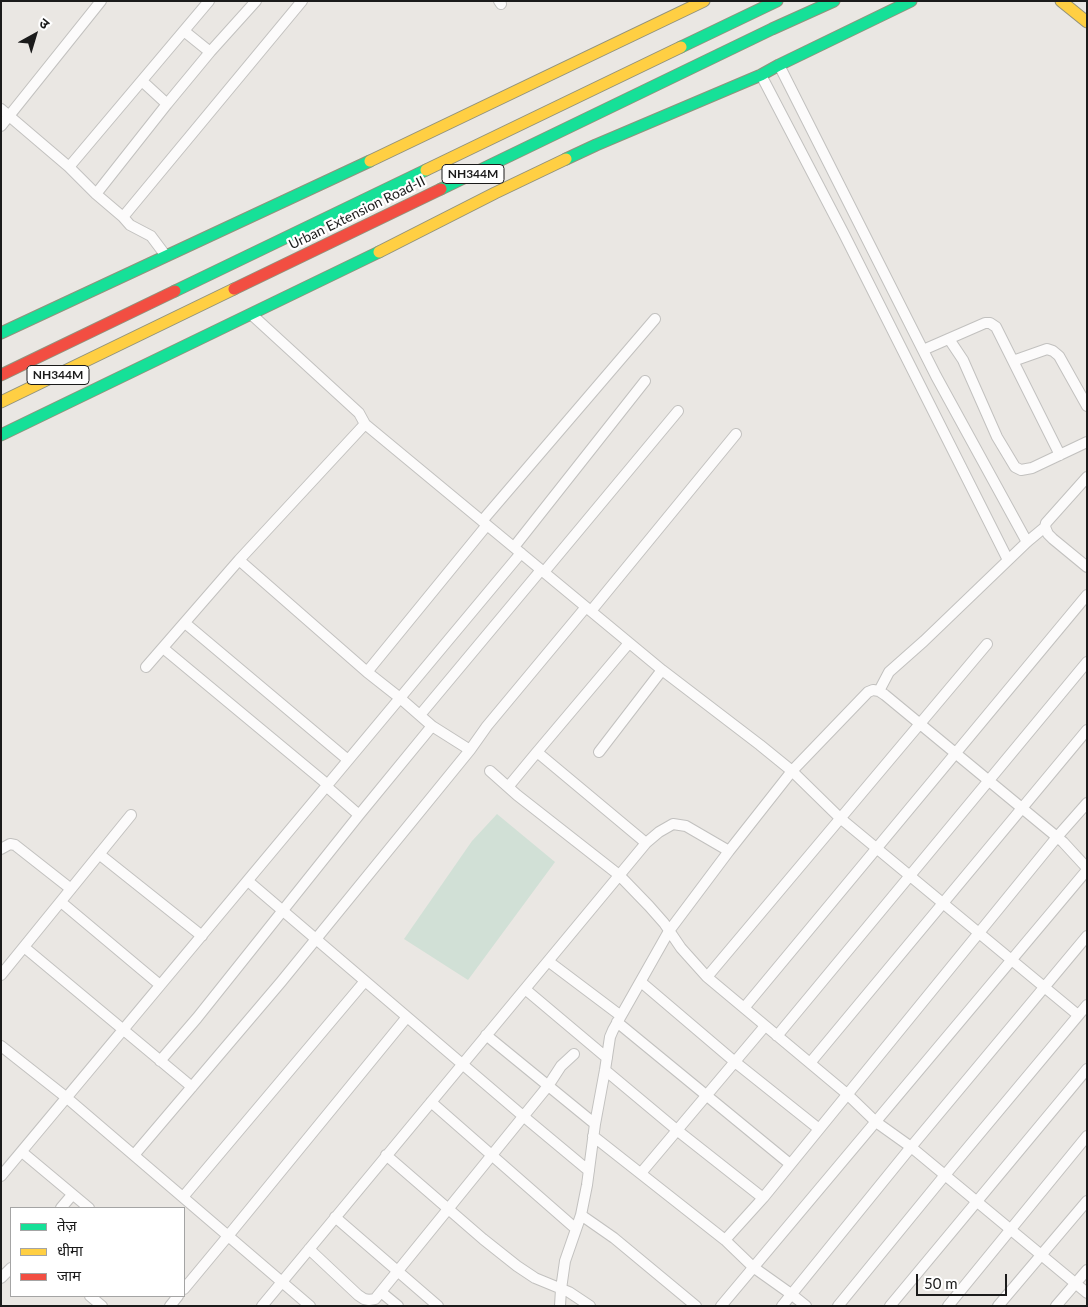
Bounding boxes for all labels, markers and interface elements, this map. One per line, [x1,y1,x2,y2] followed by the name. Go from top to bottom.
[10,10,60,60] north arrow
[36,14,53,32] text: उ
[442,164,504,183] road number: NH344M
[286,173,428,253] street label: Urban Extension Road-II
[27,366,89,384] road number: NH344M
[10,1207,185,1297] legend
[57,1216,77,1234] text: तेज़
[57,1241,83,1259] text: धीमा
[918,1264,1009,1296] scale bar
[57,1266,81,1284] text: जाम
[924,1274,958,1292] text: 50 m

